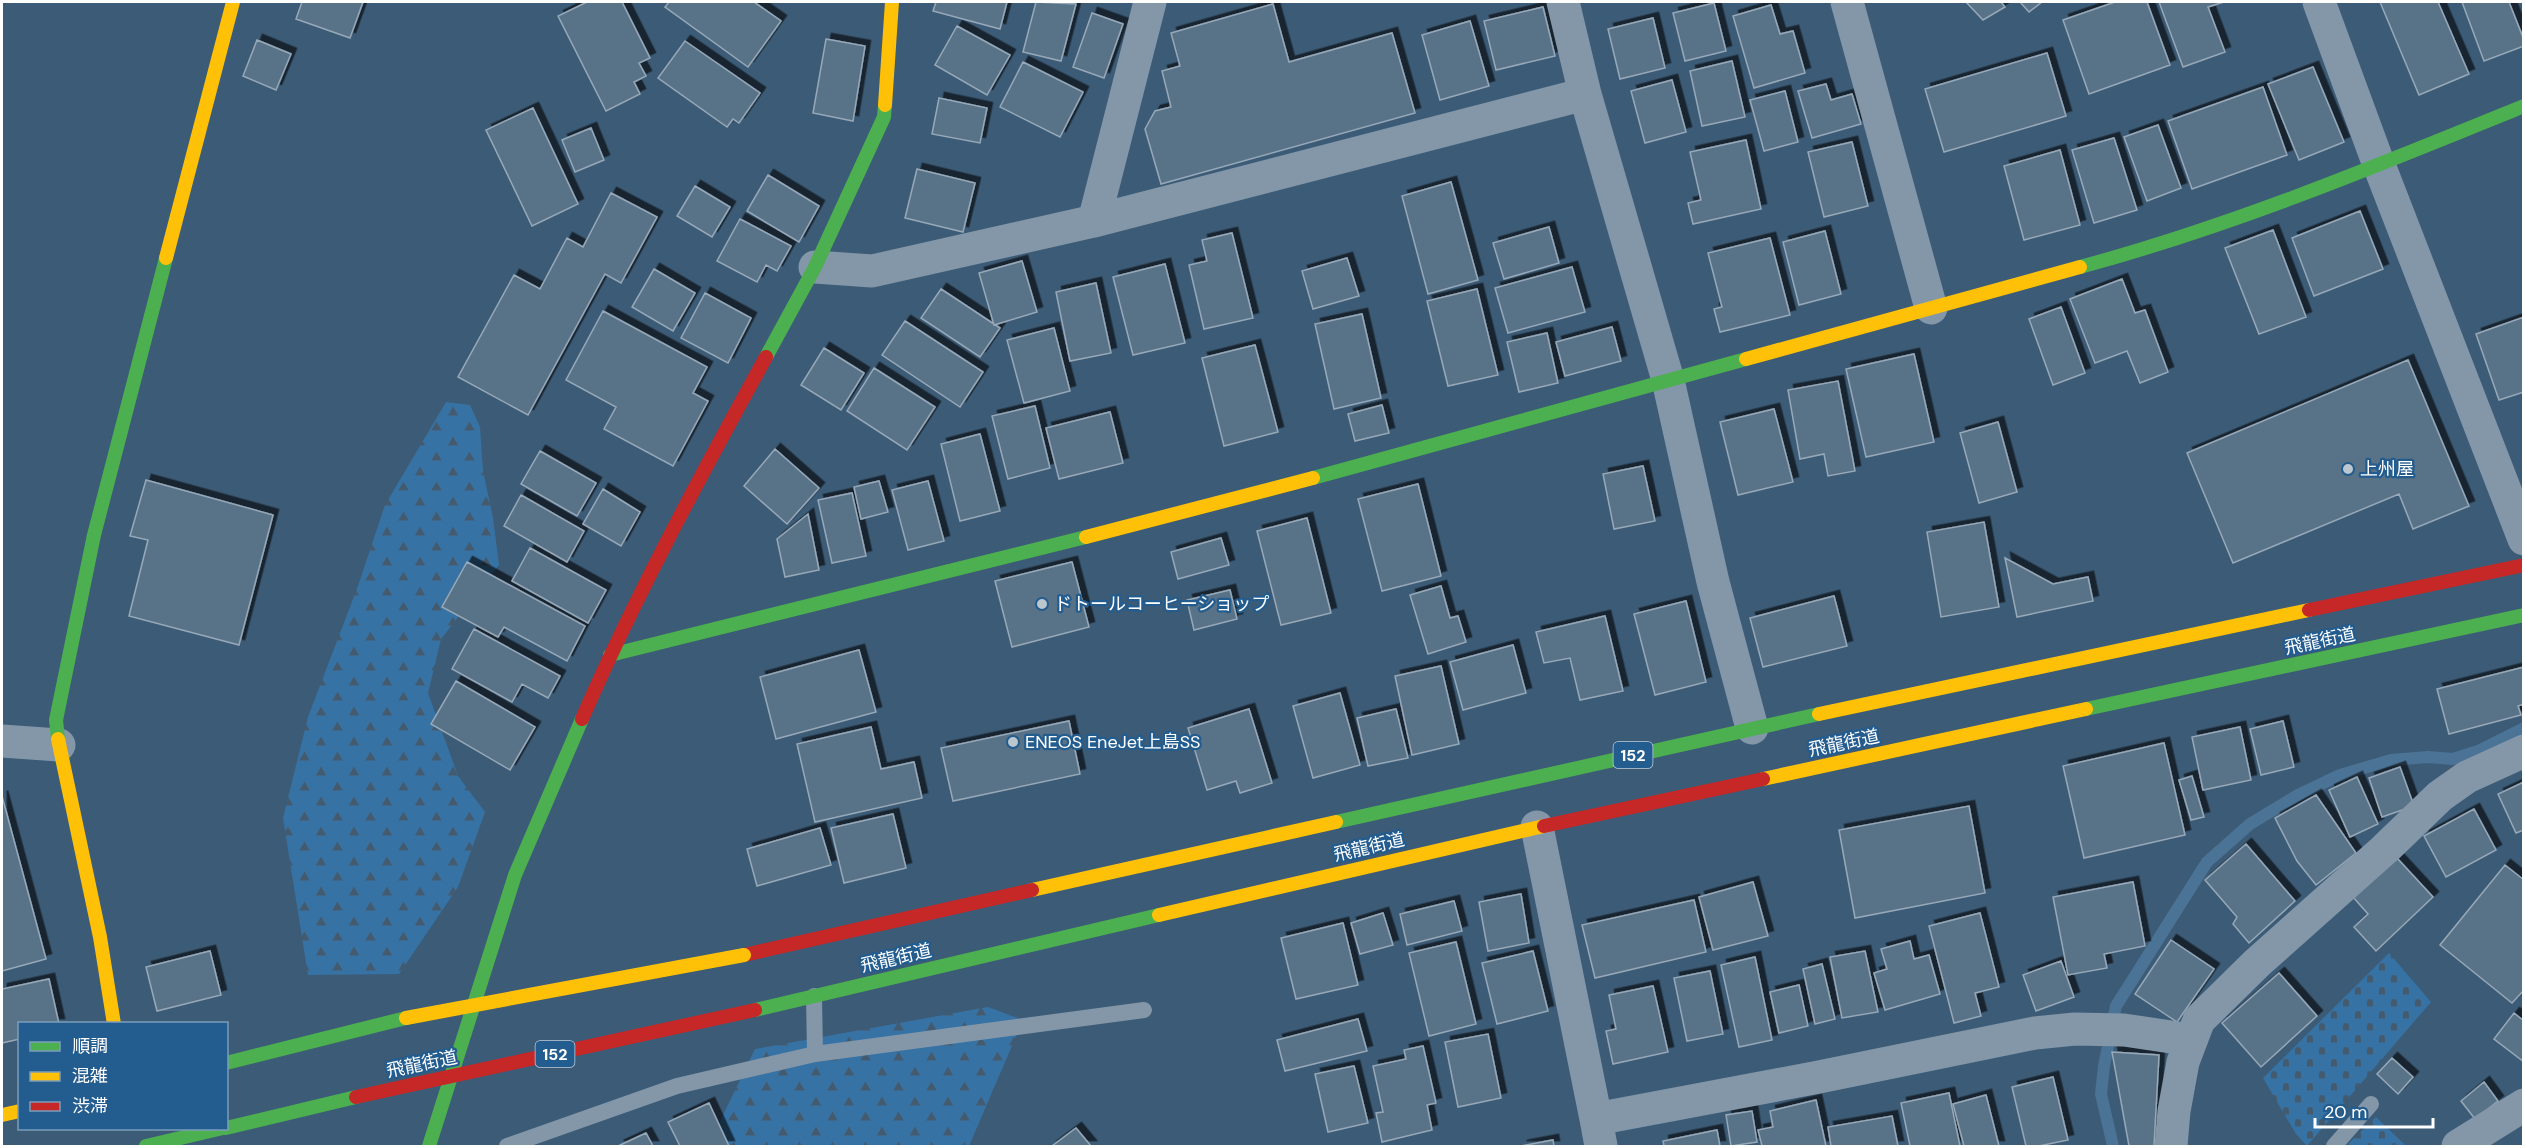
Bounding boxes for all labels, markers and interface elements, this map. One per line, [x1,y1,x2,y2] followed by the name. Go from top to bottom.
[2360,457,2414,481] place label: 上州屋
[2341,462,2355,476] marker: 上州屋
[1054,592,1269,616] place label: ドトールコーヒーショップ
[1035,597,1049,611] marker: ドトールコーヒーショップ
[2282,622,2358,660] street label: 飛龍街道
[1806,724,1882,762] street label: 飛龍街道
[1025,730,1201,754] place label: ENEOS EneJet上島SS
[1006,735,1020,749] marker: ENEOS EneJet上島SS
[1614,742,1652,768] road number: 152
[1331,827,1407,867] street label: 飛龍街道
[858,938,934,978] street label: 飛龍街道
[18,1022,228,1130] legend
[72,1034,108,1058] text: 順調
[536,1041,574,1067] road number: 152
[384,1045,460,1083] street label: 飛龍街道
[72,1064,108,1088] text: 混雑
[2315,1091,2434,1129] scale bar
[72,1094,108,1118] text: 渋滞
[2324,1100,2367,1124] text: 20 m

